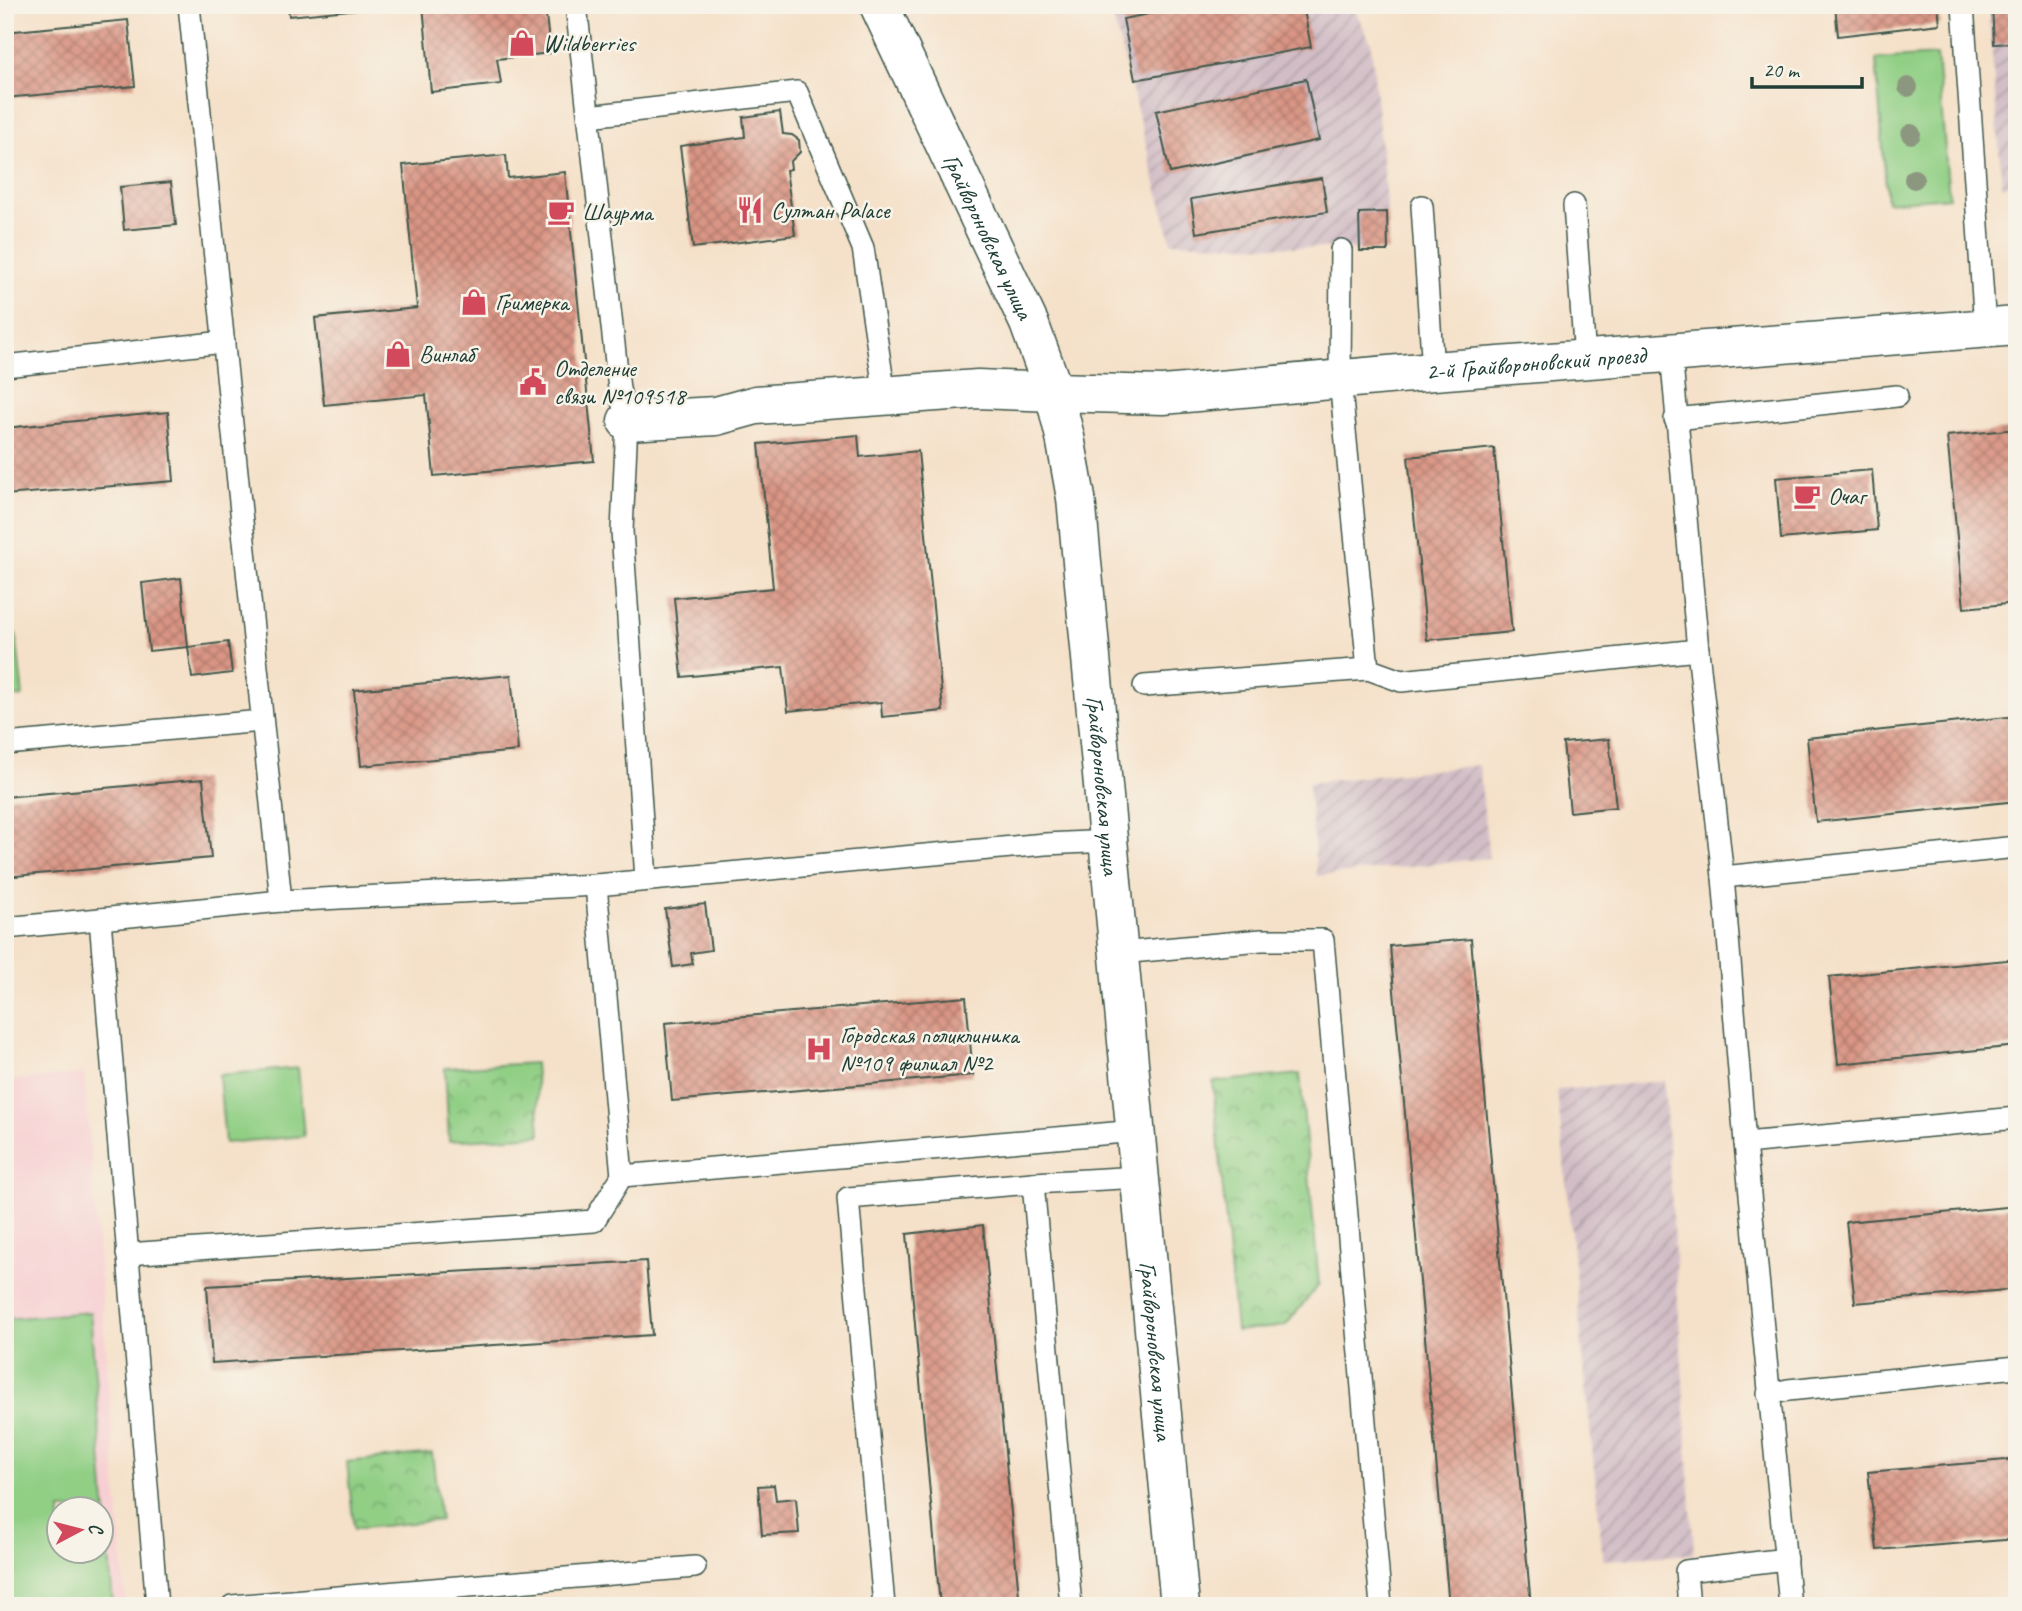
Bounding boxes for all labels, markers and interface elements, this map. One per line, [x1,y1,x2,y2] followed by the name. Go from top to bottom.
[507,28,537,58] shop icon: Wildberries
[543,28,637,58] place label: Wildberries
[1752,46,1863,90] scale bar
[1763,57,1801,83] text: 20 m
[936,149,1041,325] street label: Грайвороновская улица
[735,195,765,225] restaurant icon: Султан Palace
[771,195,892,225] place label: Султан Palace
[546,197,576,227] cafe icon: Шаурма
[582,197,654,227] place label: Шаурма
[459,287,489,317] shop icon: Гримерка
[495,287,571,317] place label: Гримерка
[383,339,413,369] shop icon: Винлаб
[419,339,479,369] place label: Винлаб
[1424,339,1649,387] street label: 2-й Грайвороновский проезд
[554,353,687,411] place label: Отделение связи №109518
[518,367,548,397] public building icon: Отделение связи №109518
[1792,481,1822,511] cafe icon: Очаг
[1828,481,1868,511] place label: Очаг
[1080,695,1126,878] street label: Грайвороновская улица
[840,1020,1021,1078] place label: Городская поликлиника №109 филиал №2
[804,1034,834,1064] hospital icon: Городская поликлиника №109 филиал №2
[1133,1260,1180,1443] street label: Грайвороновская улица
[46,1496,116,1566] north arrow
[83,1522,109,1537] text: С

